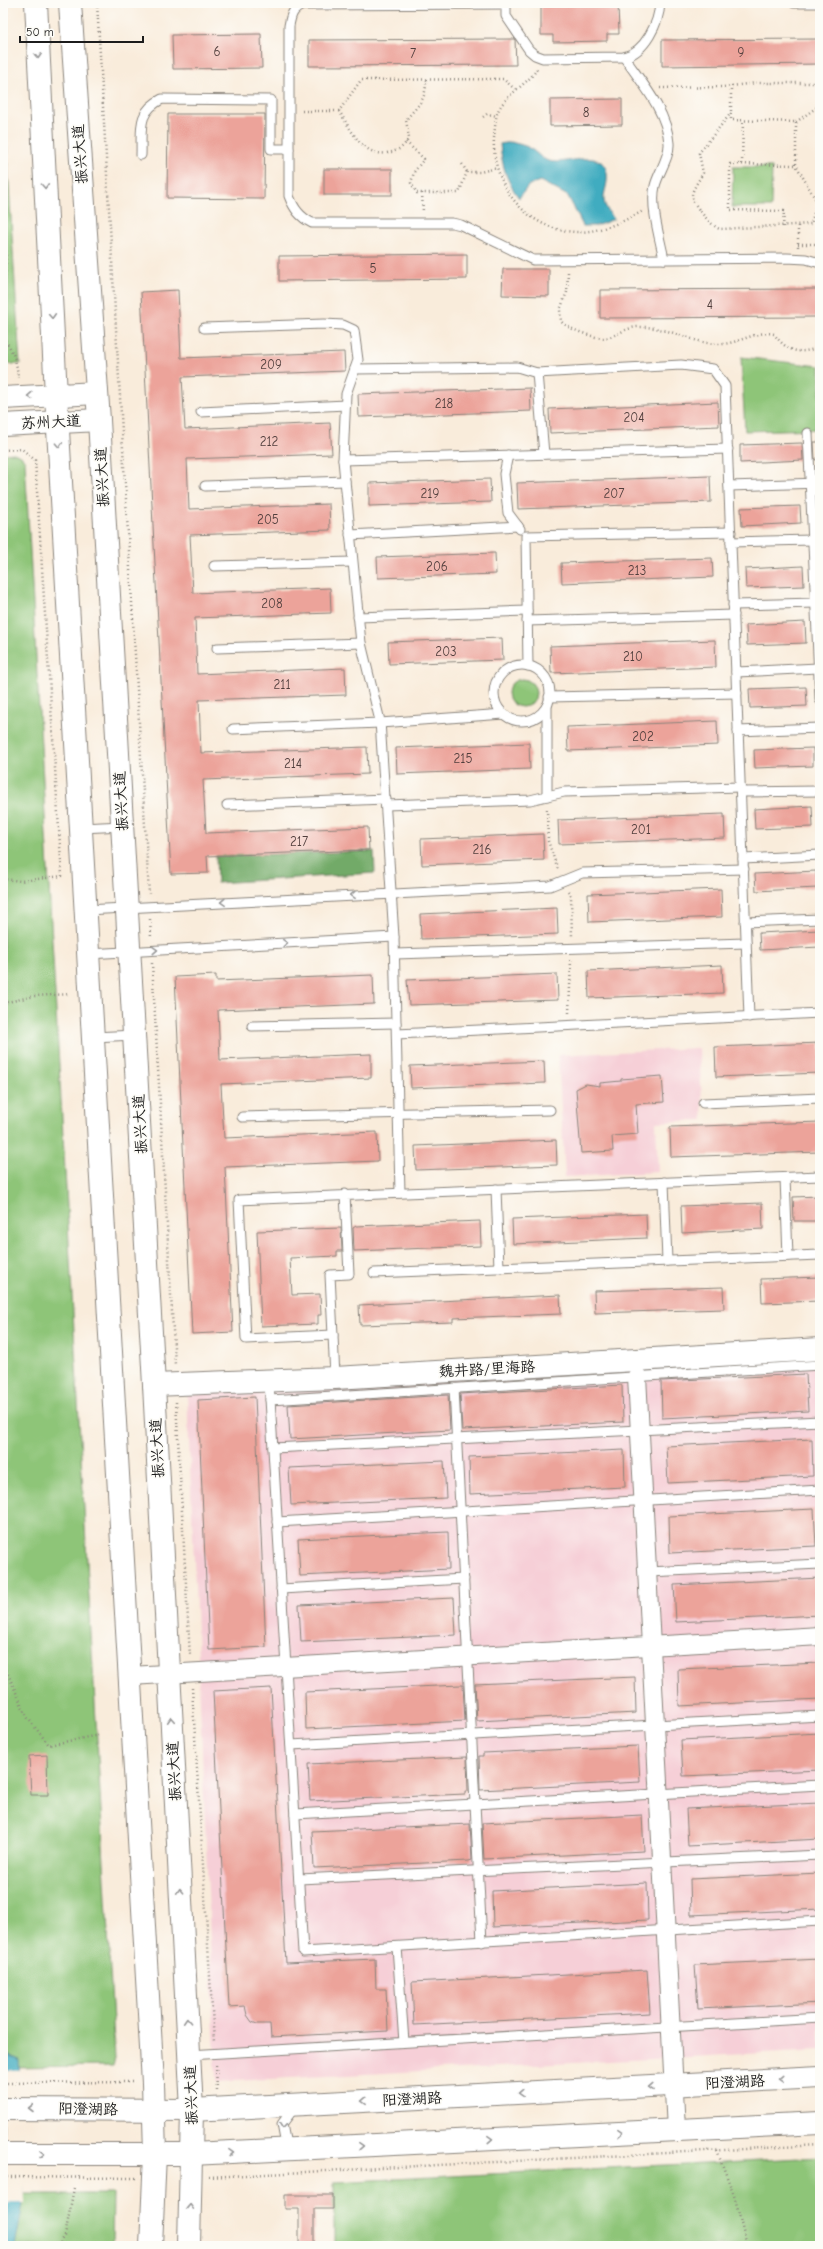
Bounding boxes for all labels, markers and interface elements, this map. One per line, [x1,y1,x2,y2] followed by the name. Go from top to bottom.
[20,18,143,44] scale bar
[26,25,54,39] text: 50 m
[213,44,221,59] house number: 6
[738,45,745,60] house number: 9
[410,46,416,61] house number: 7
[34,53,43,59] one-way arrow
[583,105,590,120] house number: 8
[69,123,91,185] street label: 振兴大道
[41,183,50,189] one-way arrow
[369,261,377,276] house number: 5
[707,297,713,312] house number: 4
[47,313,56,319] one-way arrow
[260,357,282,372] house number: 209
[27,392,33,401] one-way arrow
[435,396,454,411] house number: 218
[623,410,645,425] house number: 204
[21,411,81,433] street label: 苏州大道
[260,434,279,449] house number: 212
[54,442,63,448] one-way arrow
[91,447,113,507] street label: 振兴大道
[421,486,440,501] house number: 219
[604,486,624,501] house number: 207
[257,512,279,527] house number: 205
[426,559,448,574] house number: 206
[628,563,646,578] house number: 213
[261,596,283,611] house number: 208
[435,644,457,659] house number: 203
[623,649,643,664] house number: 210
[273,677,291,692] house number: 211
[632,729,654,744] house number: 202
[454,751,473,766] house number: 215
[284,756,302,771] house number: 214
[110,771,132,831] street label: 振兴大道
[631,822,651,837] house number: 201
[290,834,308,849] house number: 217
[473,842,492,857] house number: 216
[350,891,356,899] one-way arrow
[220,898,226,907] one-way arrow
[282,939,288,948] one-way arrow
[152,946,158,955] one-way arrow
[129,1094,151,1154] street label: 振兴大道
[438,1357,536,1381] street label: 魏井路/里海路
[146,1418,168,1478] street label: 振兴大道
[167,1717,176,1723] one-way arrow
[163,1741,185,1801] street label: 振兴大道
[176,1888,185,1894] one-way arrow
[183,2018,192,2024] one-way arrow
[181,2065,201,2125] street label: 振兴大道
[705,2071,765,2093] street label: 阳澄湖路
[778,2074,784,2083] one-way arrow
[648,2082,654,2091] one-way arrow
[382,2088,442,2110] street label: 阳澄湖路
[518,2089,524,2098] one-way arrow
[361,2097,367,2106] one-way arrow
[58,2099,118,2119] street label: 阳澄湖路
[28,2104,34,2113] one-way arrow
[279,2123,288,2130] one-way arrow
[617,2128,623,2137] one-way arrow
[487,2135,494,2144] one-way arrow
[358,2142,364,2151] one-way arrow
[228,2148,234,2157] one-way arrow
[39,2150,45,2158] one-way arrow
[186,2204,195,2210] one-way arrow

